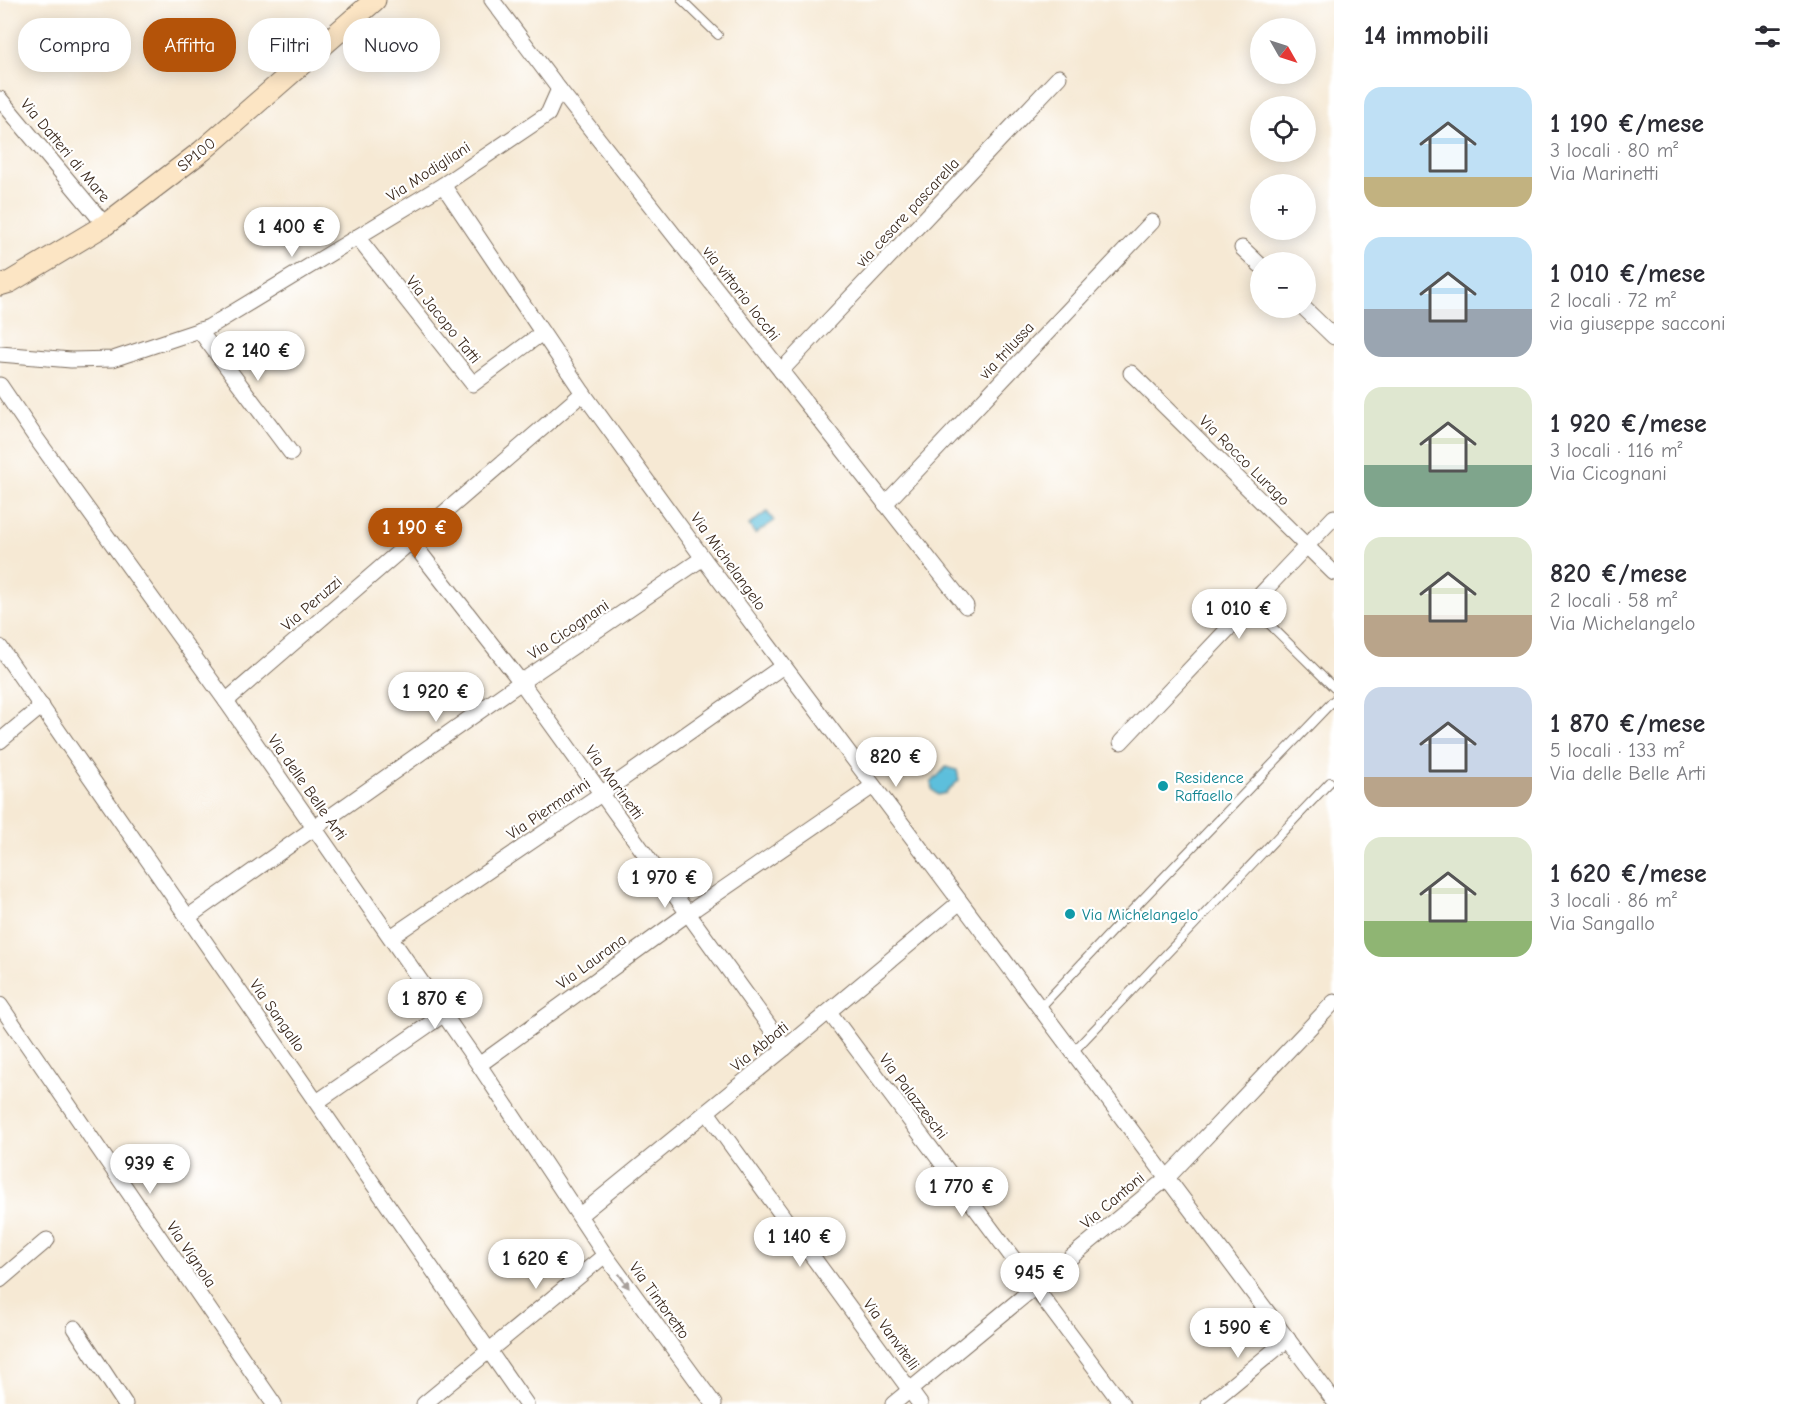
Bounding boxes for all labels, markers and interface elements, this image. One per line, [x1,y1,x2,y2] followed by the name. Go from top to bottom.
[18,18,131,72] chip: Compra
[143,18,236,72] chip: Affitta
[248,18,331,72] chip: Filtri
[343,18,440,72] chip: Nuovo
[1250,18,1316,84] north arrow
[1250,18,1316,318] map controls
[1751,20,1784,53] icon: filters
[1364,21,1489,51] text: 14 immobili
[17,95,114,206] street label: Via Datteri di Mare
[1250,96,1316,162] button: locate
[1550,109,1704,139] text: 1 190 €/mese
[1412,111,1484,183] icon: home
[174,134,219,175] street label: SP100
[383,138,474,206] street label: Via Modigliani
[1550,139,1678,162] text: 3 locali · 80 m²
[852,154,963,272] street label: via cesare pascarella
[1550,162,1659,185] text: Via Marinetti
[1250,174,1316,240] button: +
[237,207,347,258] pin: 1 400 €
[258,215,326,238] text: 1 400 €
[698,242,784,344] street label: via vittorio locchi
[1250,252,1316,318] button: −
[1550,259,1705,289] text: 1 010 €/mese
[1412,261,1484,333] icon: home
[402,272,484,367] street label: Via Jacopo Tatti
[1550,289,1676,312] text: 2 locali · 72 m²
[1550,312,1726,335] text: via giuseppe sacconi
[975,318,1038,384] street label: via trilussa
[203,331,313,382] pin: 2 140 €
[225,339,291,362] text: 2 140 €
[1550,409,1707,439] text: 1 920 €/mese
[1412,411,1484,483] icon: home
[1195,412,1293,510] street label: Via Rocco Lurago
[1550,439,1682,462] text: 3 locali · 116 m²
[1550,462,1667,485] text: Via Cicognani
[360,508,470,559] pin: 1 190 €
[687,509,770,614] street label: Via Michelangelo
[382,516,448,539] text: 1 190 €
[1550,559,1687,589] text: 820 €/mese
[1412,561,1484,633] icon: home
[278,573,346,635] street label: Via Peruzzi
[1184,589,1294,640] pin: 1 010 €
[1550,589,1677,612] text: 2 locali · 58 m²
[525,596,612,663] street label: Via Cicognani
[1206,597,1272,620] text: 1 010 €
[1550,612,1695,635] text: Via Michelangelo
[381,672,491,723] pin: 1 920 €
[402,680,470,703] text: 1 920 €
[1550,709,1705,739] text: 1 870 €/mese
[1412,711,1484,783] icon: home
[264,731,350,844] street label: Via delle Belle Arti
[854,737,938,788] pin: 820 €
[1550,739,1685,762] text: 5 locali · 133 m²
[581,742,647,823] street label: Via Marinetti
[870,745,922,768] text: 820 €
[1550,762,1706,785] text: Via delle Belle Arti
[1175,769,1244,805] place label: Residence Raffaello
[503,774,594,843] street label: Via Piermarini
[1156,779,1170,793] marker: Residence Raffaello
[610,858,720,909] pin: 1 970 €
[1550,859,1707,889] text: 1 620 €/mese
[1412,861,1484,933] icon: home
[632,866,698,889] text: 1 970 €
[1550,889,1677,912] text: 3 locali · 86 m²
[1082,906,1198,924] place label: Via Michelangelo
[1063,907,1077,921] marker: Via Michelangelo
[1550,912,1655,935] text: Via Sangallo
[553,931,630,993] street label: Via Laurana
[246,976,309,1055] street label: Via Sangallo
[380,979,490,1030] pin: 1 870 €
[402,987,468,1010] text: 1 870 €
[727,1018,792,1075] street label: Via Abbati
[875,1050,951,1143] street label: Via Palazzeschi
[108,1144,192,1195] pin: 939 €
[124,1152,176,1175] text: 939 €
[907,1167,1017,1218] pin: 1 770 €
[1077,1169,1148,1233] street label: Via Cantoni
[929,1175,995,1198] text: 1 770 €
[745,1217,855,1268] pin: 1 140 €
[163,1218,220,1291] street label: Via Vignola
[768,1225,832,1248] text: 1 140 €
[481,1239,591,1290] pin: 1 620 €
[502,1247,570,1270] text: 1 620 €
[998,1253,1082,1304] pin: 945 €
[625,1259,693,1342] street label: Via Tintoretto
[1014,1261,1066,1284] text: 945 €
[618,1272,630,1288] one-way arrow
[859,1295,923,1374] street label: Via Vanvitelli
[1183,1308,1293,1359] pin: 1 590 €
[1204,1316,1272,1339] text: 1 590 €

